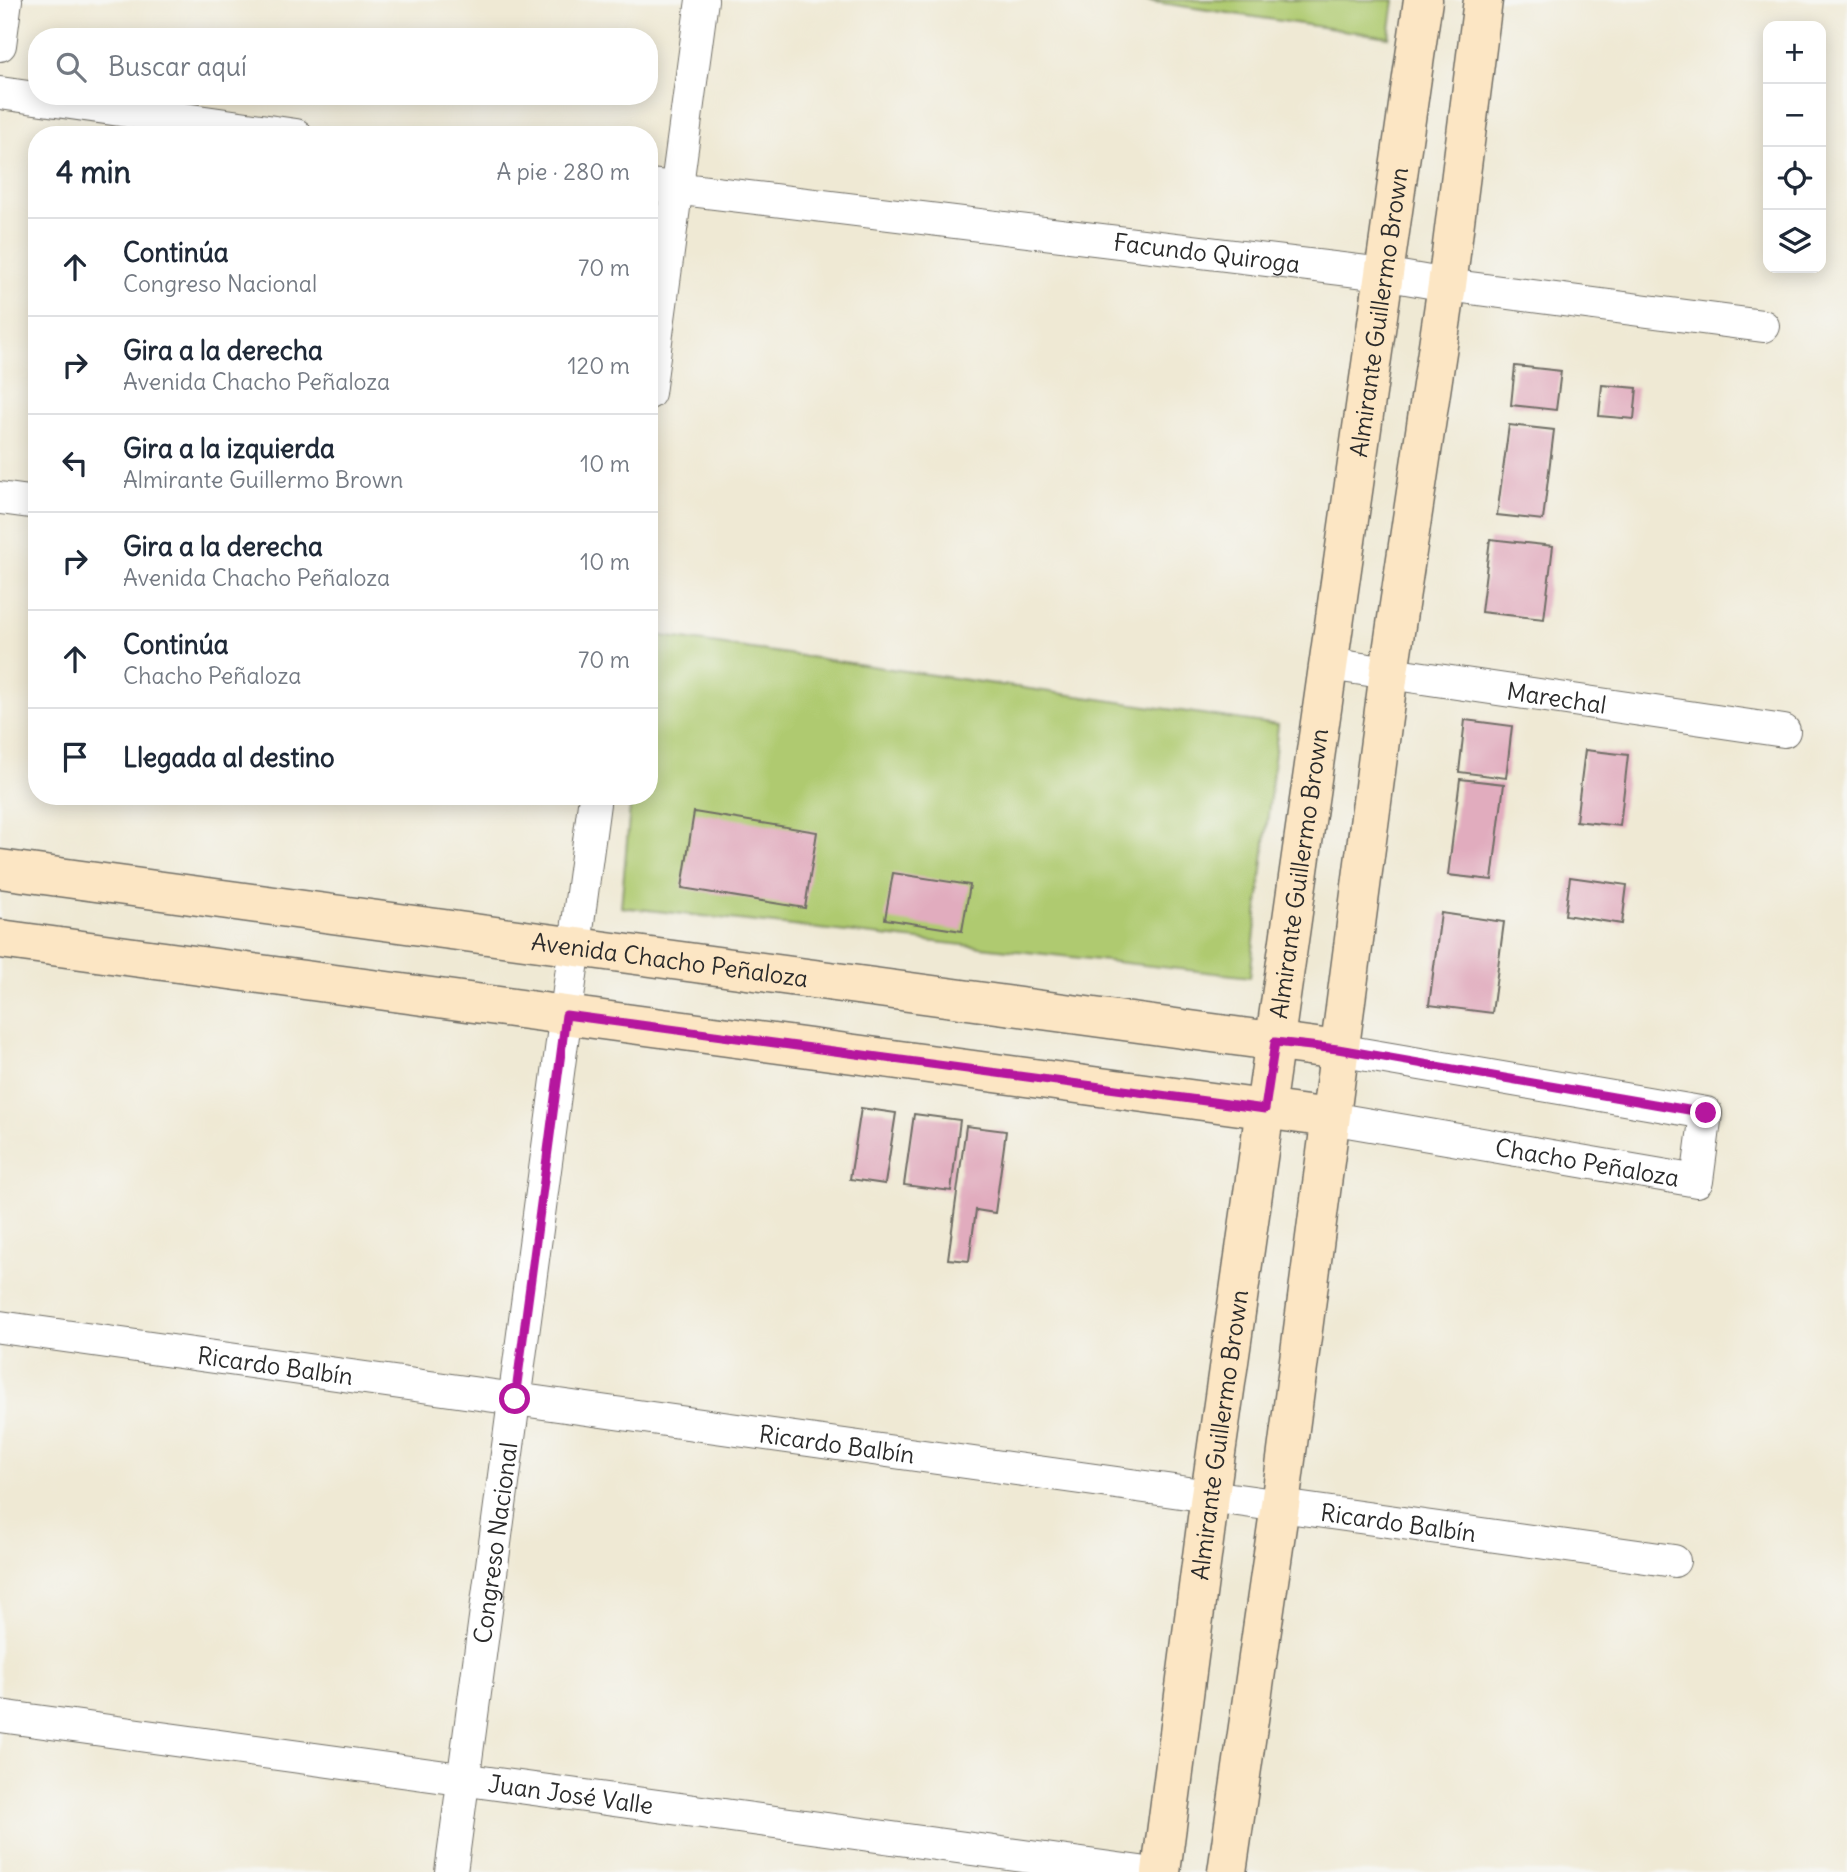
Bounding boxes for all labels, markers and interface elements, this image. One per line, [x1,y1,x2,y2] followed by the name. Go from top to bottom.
[1763,21,1826,273] map controls
[1763,21,1826,84] button: +
[28,28,658,105] search box
[52,48,90,86] icon: search
[108,50,247,83] text: Buscar aquí
[1763,84,1826,147] button: −
[1763,147,1826,210] button: locate
[56,153,131,191] text: 4 min
[496,157,630,186] text: A pie · 280 m
[1343,165,1414,459] street label: Almirante Guillermo Brown
[1763,210,1826,273] button: layers
[1112,226,1302,279] street label: Facundo Quiroga
[123,236,229,269] text: Continúa
[56,248,94,286] icon: ahead
[578,253,630,282] text: 70 m
[123,269,317,298] text: Congreso Nacional
[123,334,323,367] text: Gira a la derecha
[56,346,94,384] icon: right
[567,351,630,380] text: 120 m
[123,367,390,396] text: Avenida Chacho Peñaloza
[123,432,335,465] text: Gira a la izquierda
[56,444,94,482] icon: left
[580,449,630,478] text: 10 m
[123,465,403,494] text: Almirante Guillermo Brown
[123,530,323,563] text: Gira a la derecha
[56,542,94,580] icon: right
[580,547,630,576] text: 10 m
[123,563,390,592] text: Avenida Chacho Peñaloza
[123,628,229,661] text: Continúa
[56,640,94,678] icon: ahead
[578,645,630,674] text: 70 m
[123,661,301,690] text: Chacho Peñaloza
[1505,675,1608,720] street label: Marechal
[1263,726,1334,1021] street label: Almirante Guillermo Brown
[56,738,94,776] icon: arrive
[123,741,335,774] text: Llegada al destino
[530,926,810,993] street label: Avenida Chacho Peñaloza
[1690,1097,1721,1128] route end
[1493,1132,1682,1193] street label: Chacho Peñaloza
[1184,1288,1254,1582] street label: Almirante Guillermo Brown
[196,1340,355,1391] street label: Ricardo Balbín
[499,1383,530,1414] route start
[757,1418,917,1470] street label: Ricardo Balbín
[467,1441,523,1645] street label: Congreso Nacional
[1319,1497,1478,1548] street label: Ricardo Balbín
[486,1768,655,1820] street label: Juan José Valle

